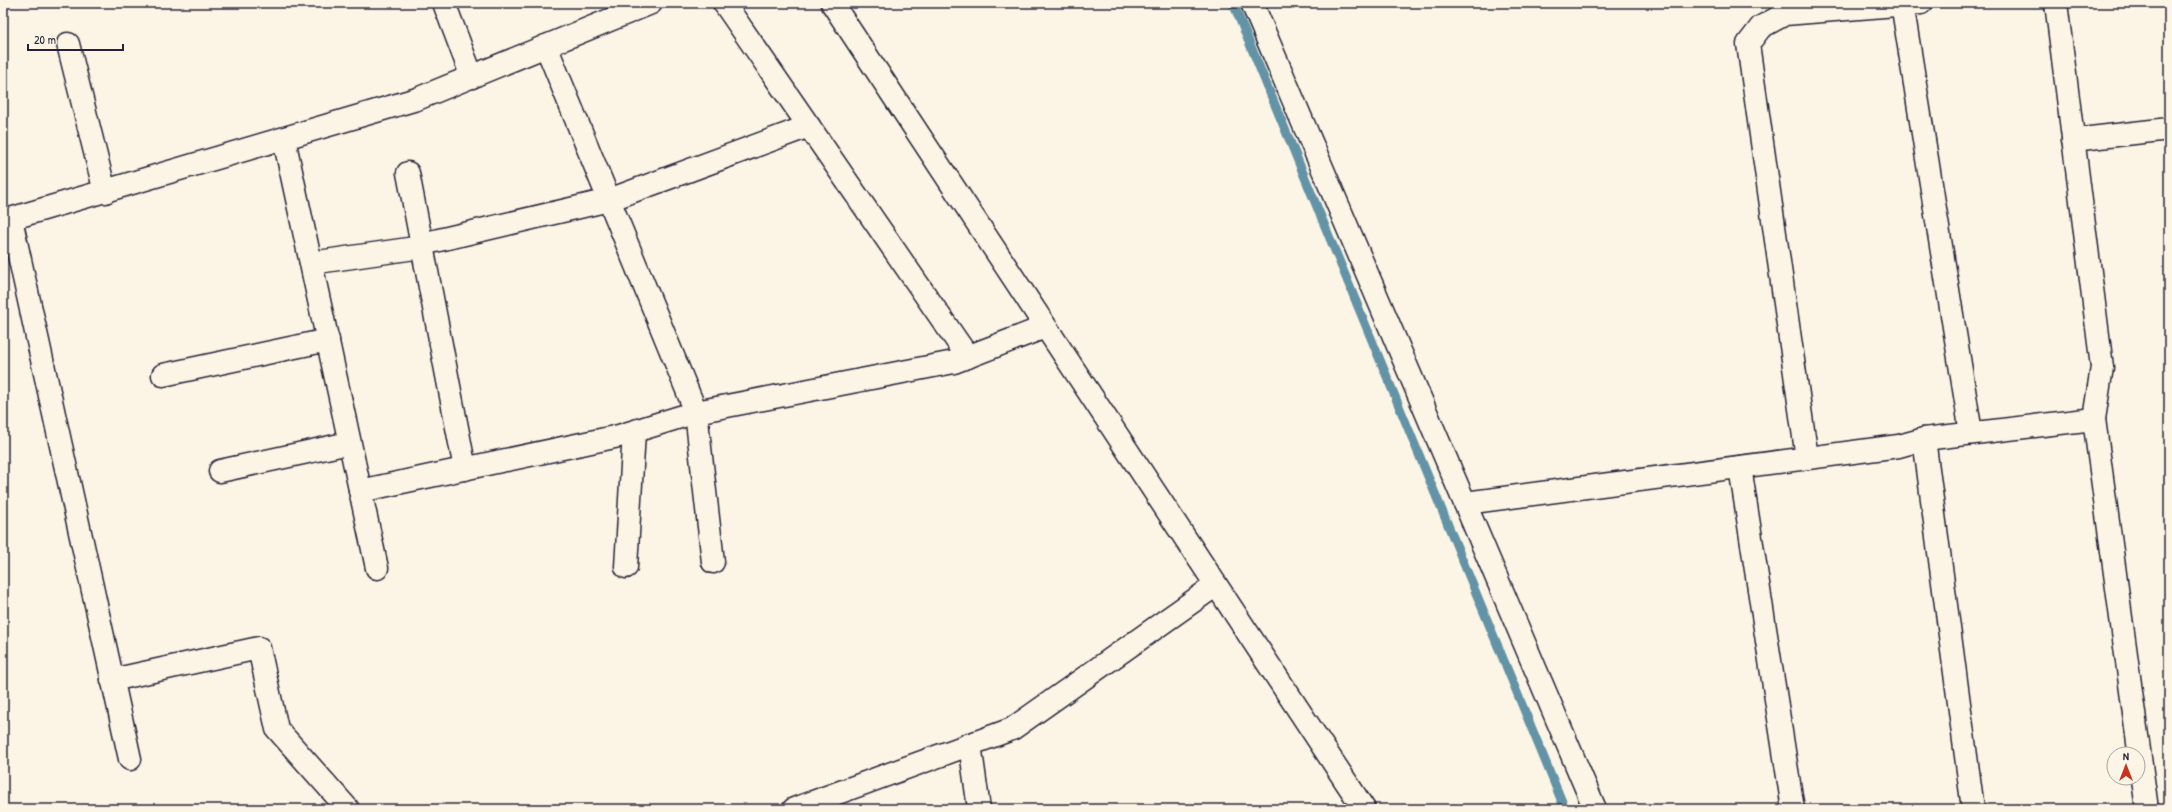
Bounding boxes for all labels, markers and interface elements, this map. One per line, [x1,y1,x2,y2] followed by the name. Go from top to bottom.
[28,26,123,52] scale bar
[34,31,56,48] text: 20 m
[2106,746,2146,786] north arrow
[2123,749,2129,763] text: N

